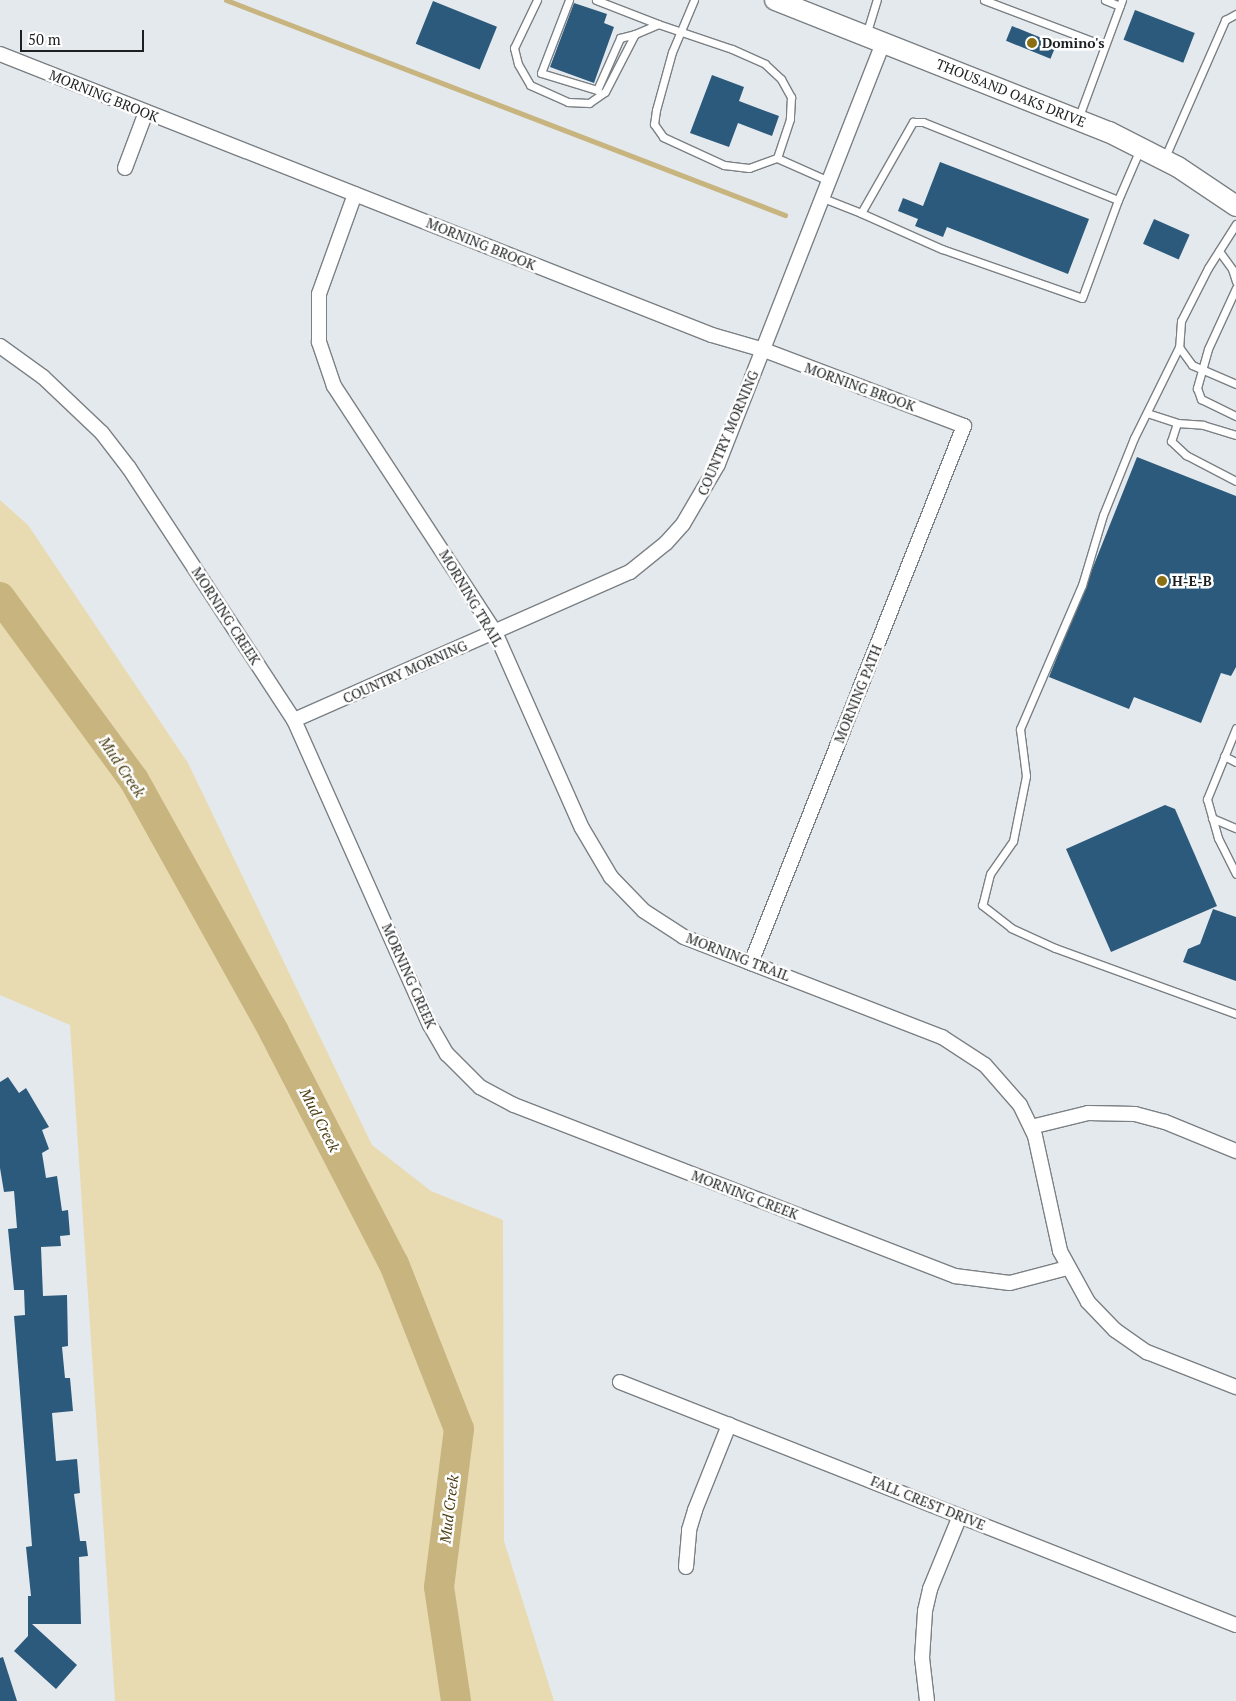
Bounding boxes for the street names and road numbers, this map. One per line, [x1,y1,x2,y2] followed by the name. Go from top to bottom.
[934,55,1088,131] street label: THOUSAND OAKS DRIVE
[47,66,161,126] street label: MORNING BROOK
[424,214,538,274] street label: MORNING BROOK
[802,359,918,415] street label: MORNING BROOK
[694,368,762,498] street label: COUNTRY MORNING
[436,547,506,649] street label: MORNING TRAIL
[188,564,264,668] street label: MORNING CREEK
[340,637,470,707] street label: COUNTRY MORNING
[831,642,885,746] street label: MORNING PATH
[378,921,440,1031] street label: MORNING CREEK
[684,930,792,984] street label: MORNING TRAIL
[689,1167,801,1223] street label: MORNING CREEK
[868,1472,988,1534] street label: FALL CREST DRIVE

